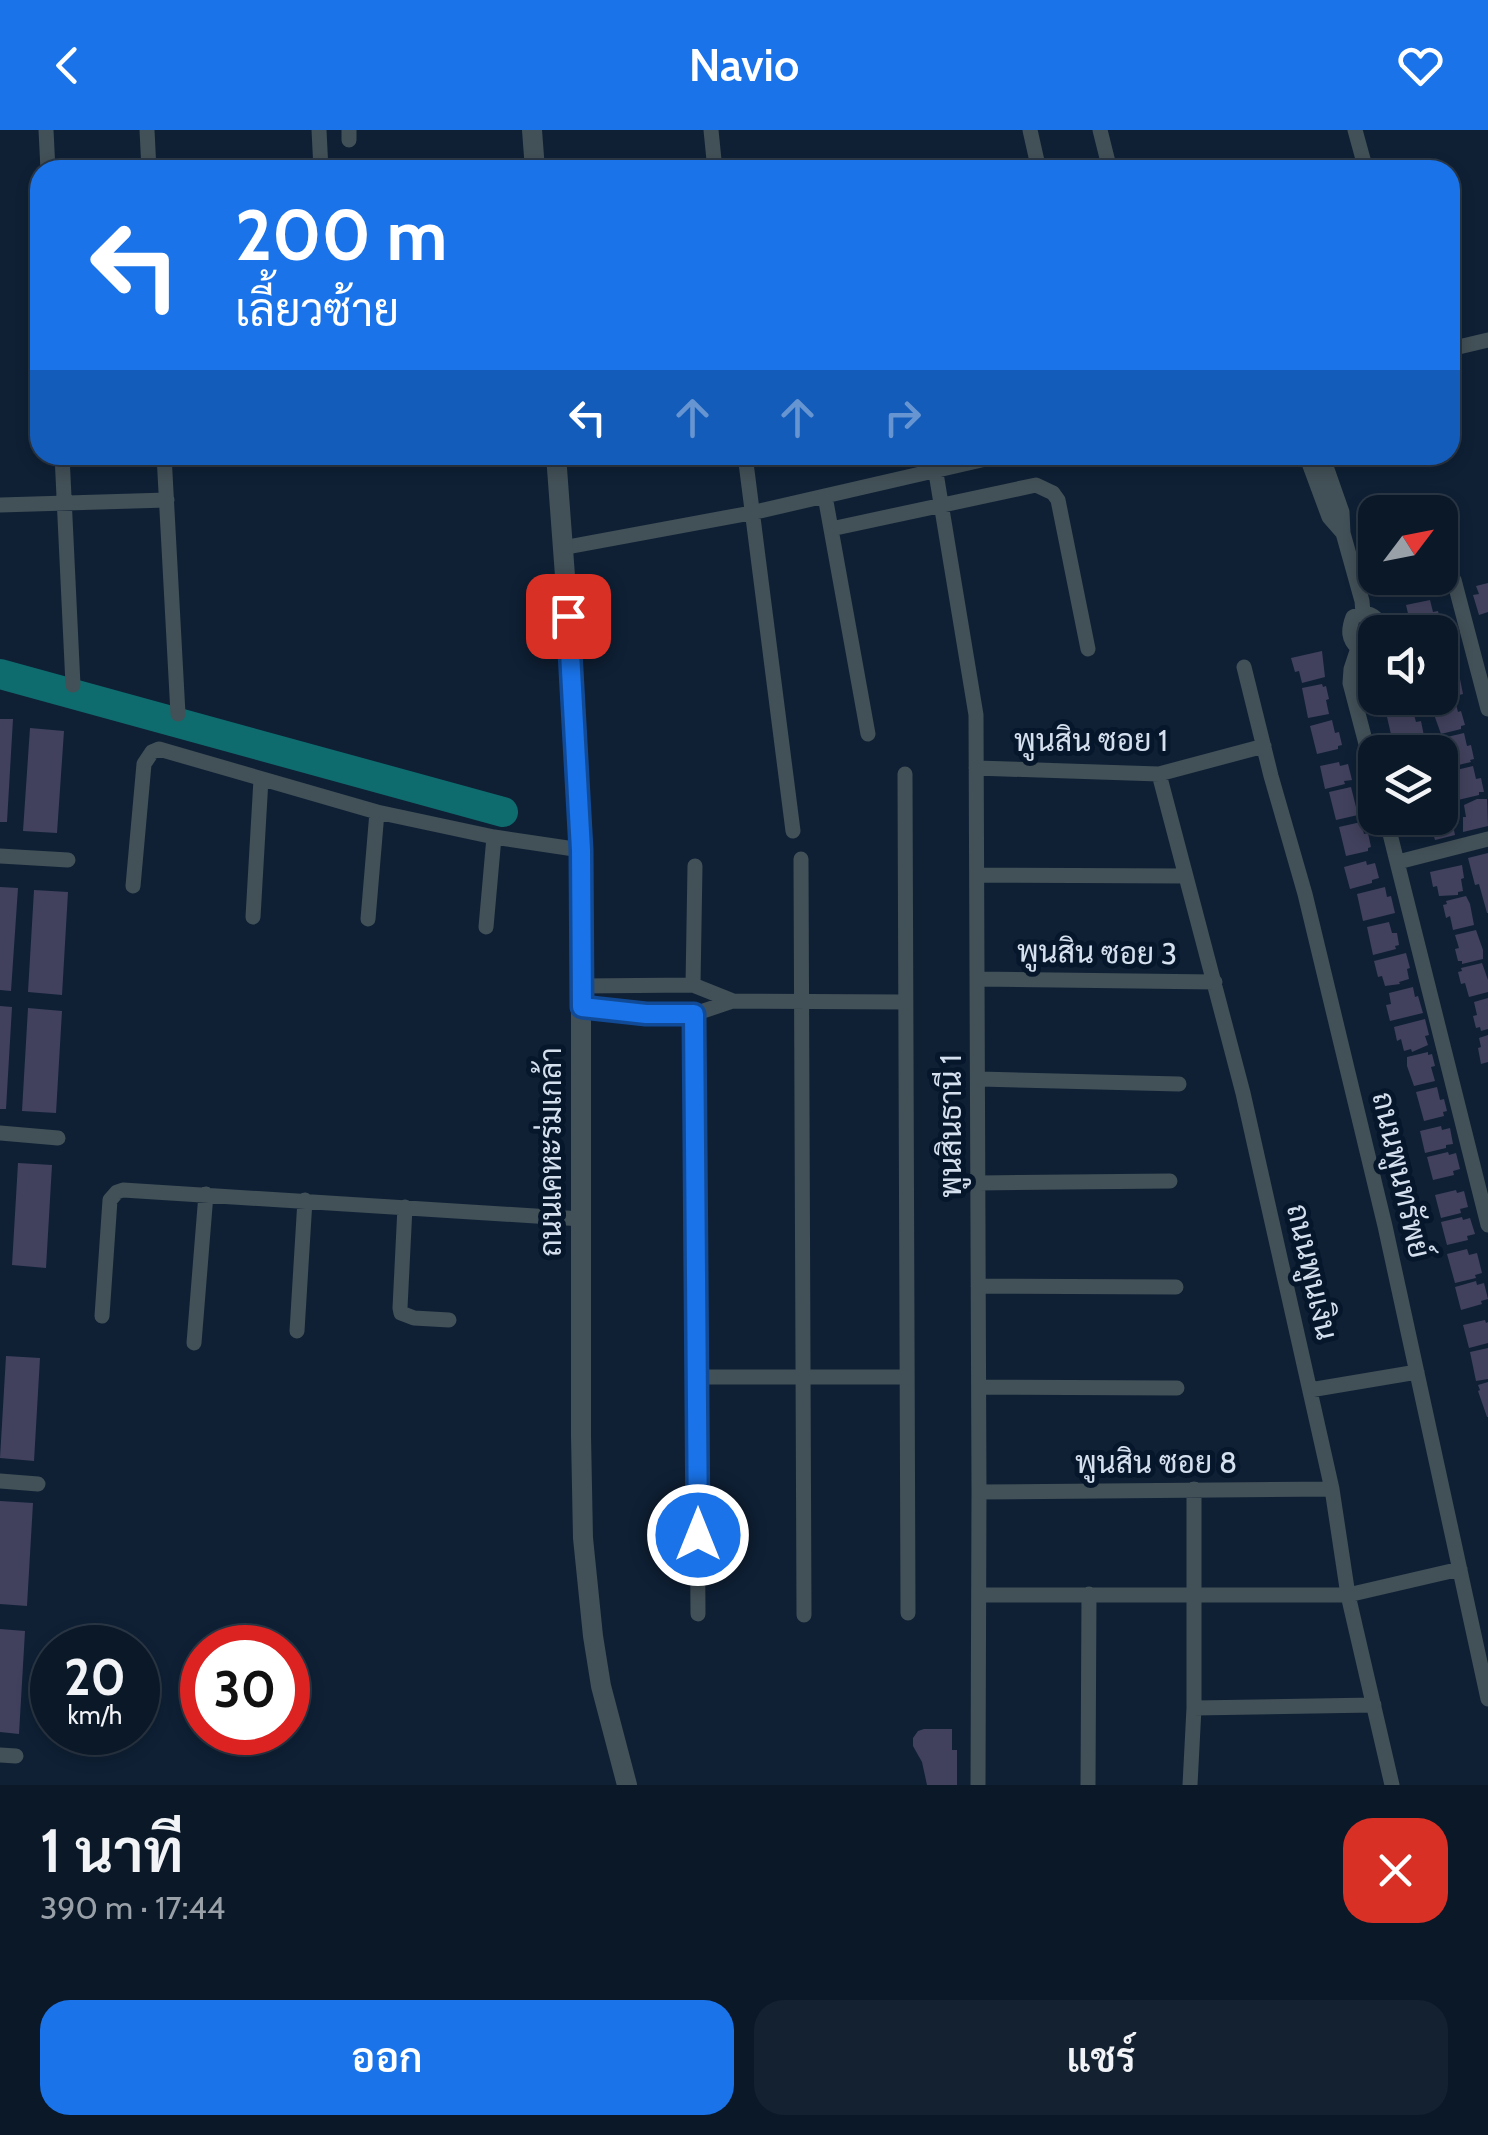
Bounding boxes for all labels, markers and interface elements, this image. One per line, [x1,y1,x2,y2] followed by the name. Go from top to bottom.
[40,38,95,93] icon: back
[689,38,799,92] text: Navio
[1393,38,1448,93] icon: heart
[235,192,447,278] text: 200 m
[70,200,200,330] icon: left
[235,283,399,337] text: เลี้ยวซ้าย
[560,390,615,445] icon: left
[665,390,720,445] icon: ahead
[770,390,825,445] icon: ahead
[875,390,930,445] icon: right
[1358,495,1458,595] north arrow
[1358,495,1458,835] map controls
[526,574,611,659] pin
[541,589,596,644] icon: arrive
[1358,615,1458,715] button: sound
[1014,722,1168,761] street label: พูนสิน ซอย 1
[1358,735,1458,835] button: layers
[1017,933,1177,974] street label: พูนสิน ซอย 3
[530,1047,569,1257] street label: ถนนเคหะร่มเกล้า
[932,1054,971,1198] street label: พูนสินธานี 1
[1362,1088,1440,1262] street label: ถนนพูนทรัพย์
[1277,1200,1346,1344] street label: ถนนพูนเงิน
[1075,1444,1237,1483] street label: พูนสิน ซอย 8
[646,1483,750,1587] position arrow
[180,1625,310,1755] speed limit sign: 30
[64,1647,126,1708] text: 20
[68,1700,122,1730] text: km/h
[40,1814,184,1887] text: 1 นาที
[1343,1818,1448,1923] button: close
[40,1888,225,1927] text: 390 m · 17:44
[40,2000,734,2115] button: ออก
[754,2000,1448,2115] button: แชร์

